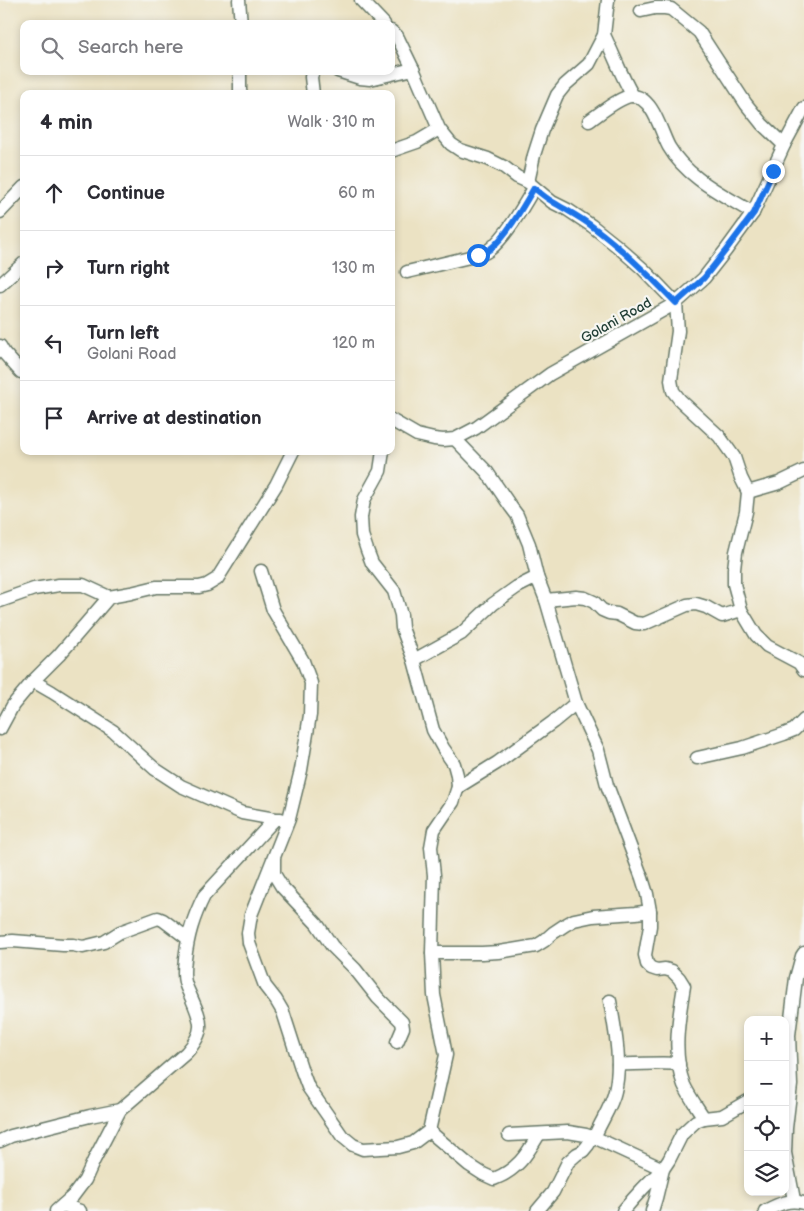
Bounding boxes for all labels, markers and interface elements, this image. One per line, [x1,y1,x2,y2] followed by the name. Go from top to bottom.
[20,20,395,75] search box
[38,34,66,62] icon: search
[78,36,183,59] text: Search here
[40,110,93,135] text: 4 min
[287,113,375,132] text: Walk · 310 m
[762,160,785,183] route end
[40,179,68,207] icon: ahead
[87,182,165,205] text: Continue
[338,184,375,203] text: 60 m
[467,244,490,267] route start
[40,254,68,282] icon: right
[87,257,170,280] text: Turn right
[332,259,375,278] text: 130 m
[578,294,655,347] street label: Golani Road
[87,322,159,345] text: Turn left
[40,329,68,357] icon: left
[332,334,375,353] text: 120 m
[87,345,176,364] text: Golani Road
[40,404,68,432] icon: arrive
[87,407,262,430] text: Arrive at destination
[744,1016,789,1196] map controls
[744,1016,789,1061] button: +
[744,1061,789,1106] button: −
[744,1106,789,1151] button: locate
[744,1151,789,1196] button: layers

